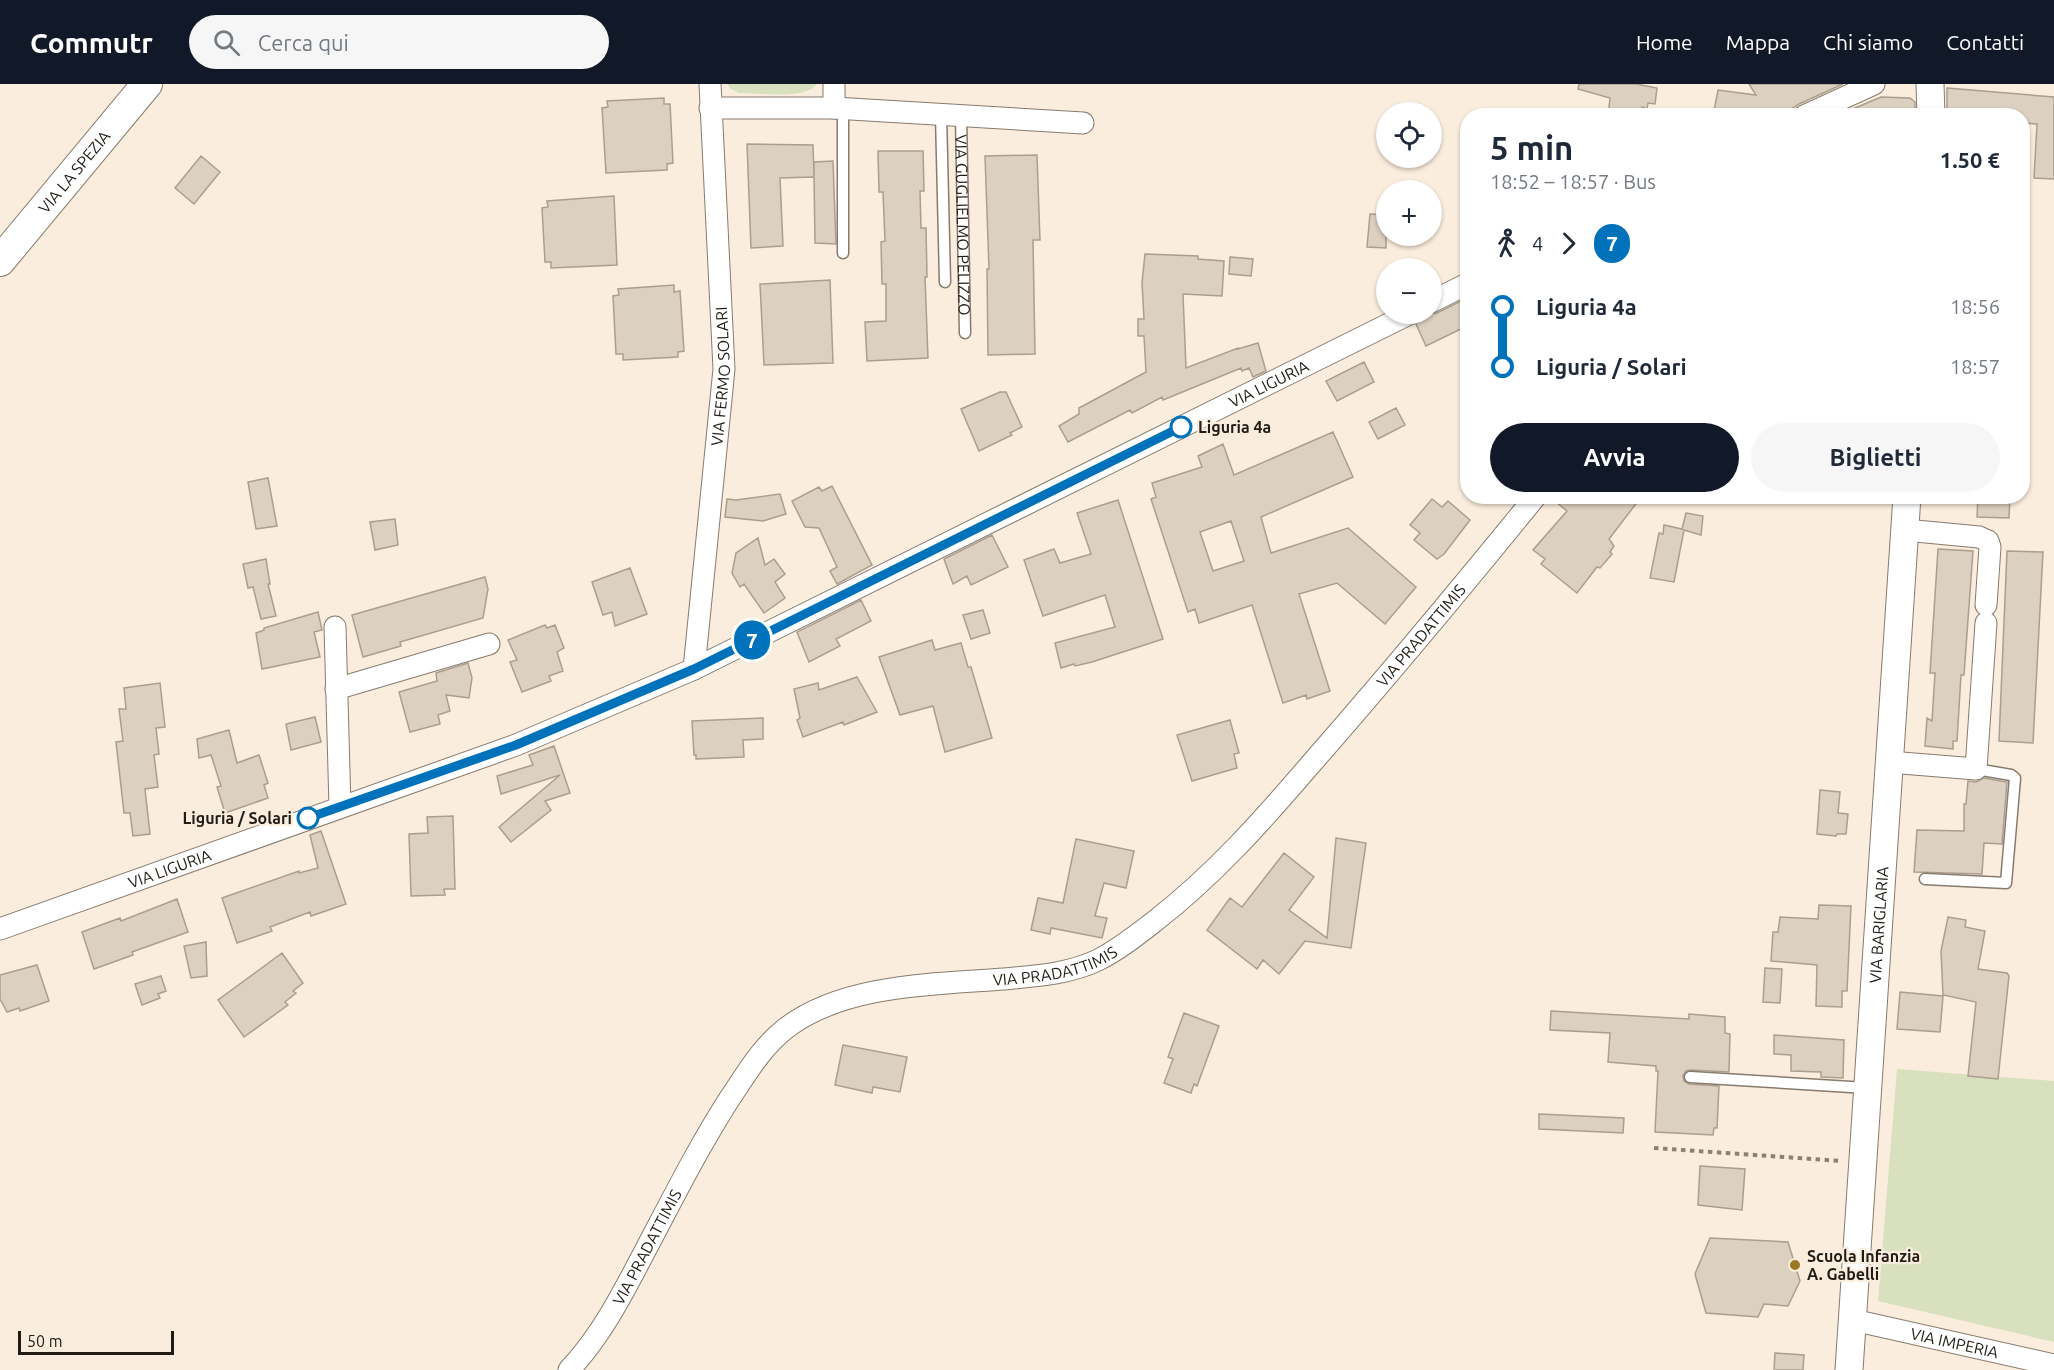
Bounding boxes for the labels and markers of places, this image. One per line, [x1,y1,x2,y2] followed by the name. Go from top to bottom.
[1170,416,1192,438] marker: Liguria 4a
[1198,418,1271,436] place label: Liguria 4a
[297,807,319,829] marker: Liguria / Solari
[182,809,292,827] place label: Liguria / Solari
[1807,1247,1920,1283] place label: Scuola Infanzia A. Gabelli
[1788,1258,1802,1272] marker: Scuola Infanzia A. Gabelli

